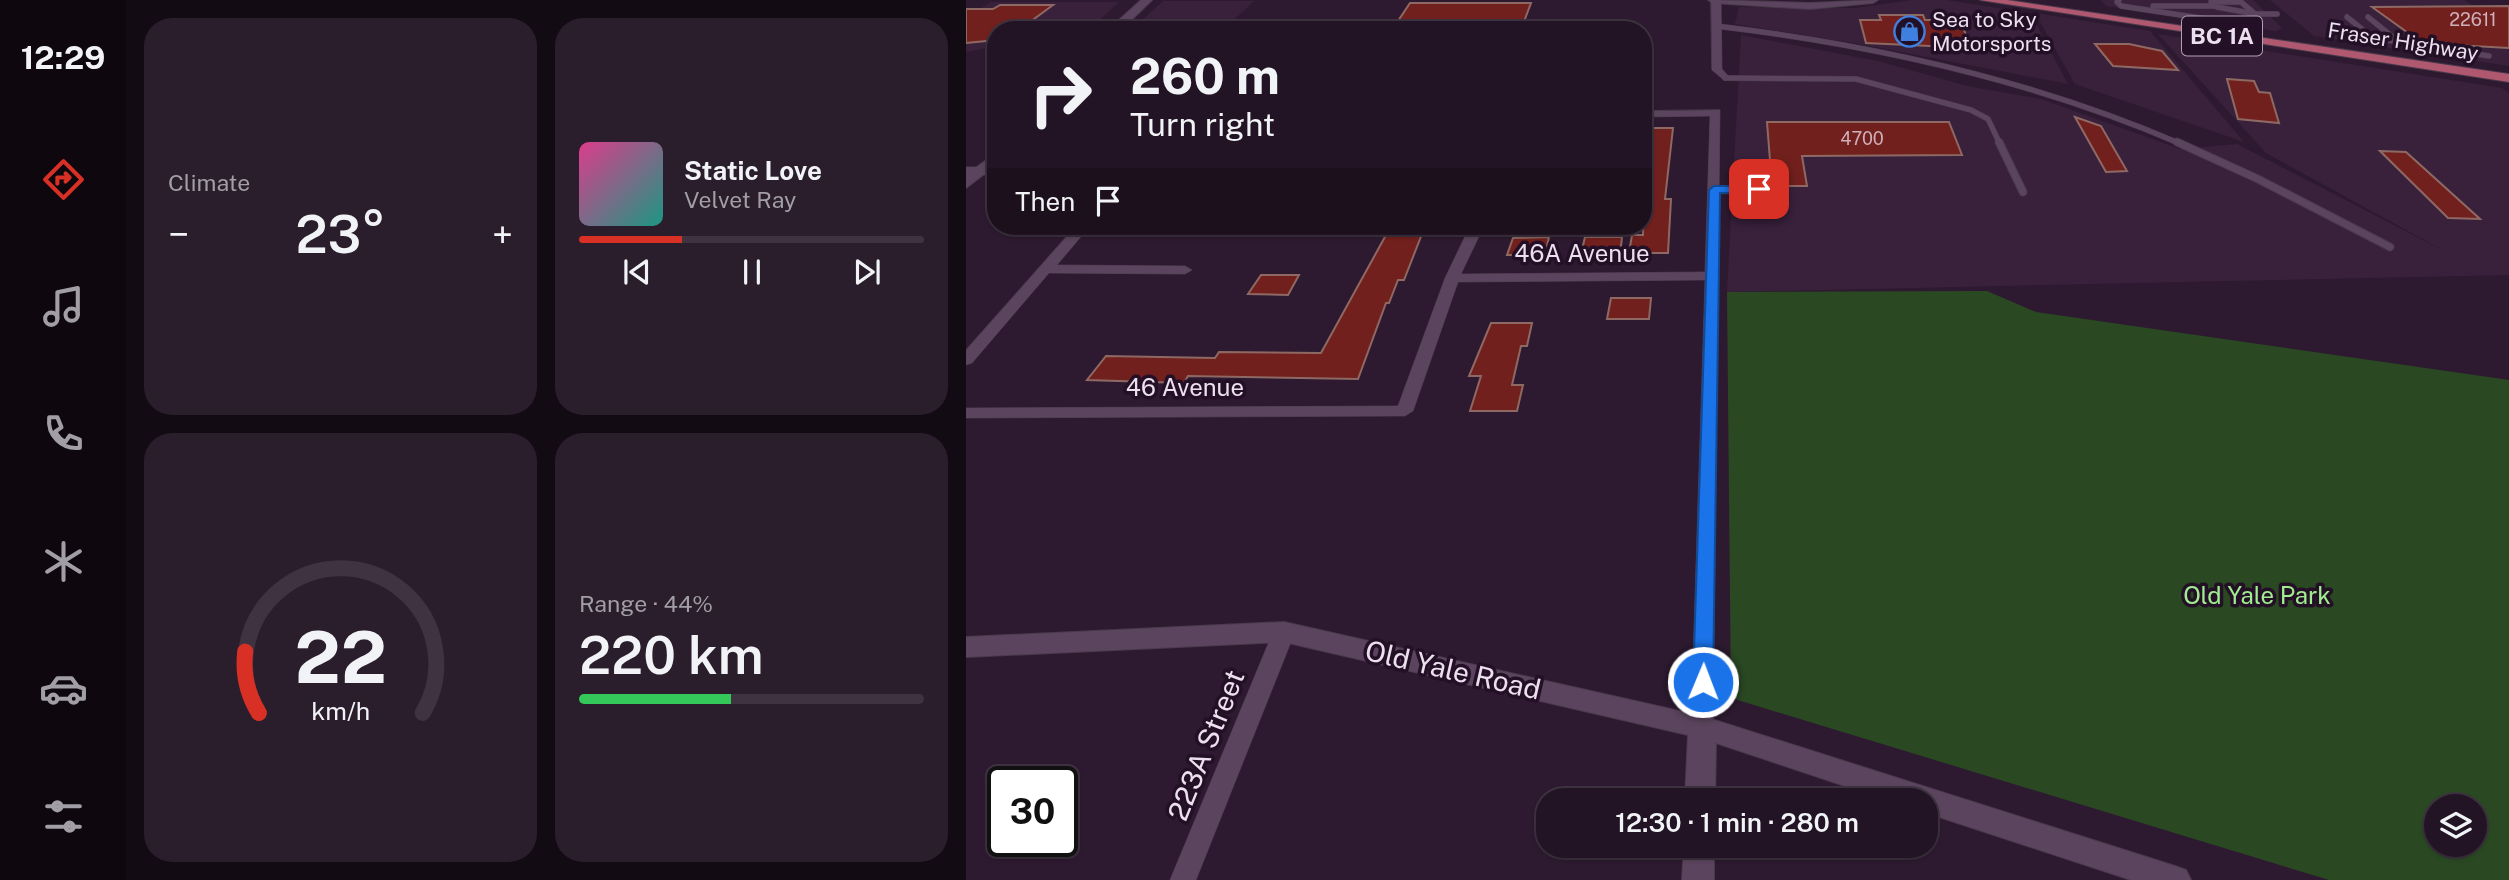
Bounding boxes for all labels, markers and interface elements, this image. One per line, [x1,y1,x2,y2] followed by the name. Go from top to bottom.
[1932,7,2051,56] place label: Sea to Sky Motorsports
[2449,9,2497,30] house number: 22611
[1892,15,1926,49] shop icon: Sea to Sky Motorsports
[2182,17,2262,56] road number: BC 1A
[2326,17,2480,66] street label: Fraser Highway
[21,39,105,76] text: 12:29
[1130,47,1280,105] text: 260 m
[1015,49,1106,140] icon: right
[1130,106,1275,143] text: Turn right
[1840,128,1884,149] house number: 4700
[39,155,88,204] icon: directions
[684,155,822,186] text: Static Love
[1729,159,1789,219] pin
[168,169,250,196] text: Climate
[1740,170,1778,208] icon: arrive
[1089,182,1127,220] icon: arrive
[684,186,796,213] text: Velvet Ray
[1015,186,1075,217] text: Then
[295,204,386,265] text: 23°
[168,212,189,257] text: −
[492,212,513,257] text: +
[1514,239,1650,267] street label: 46A Avenue
[618,253,656,291] icon: previous
[733,253,771,291] icon: pause
[848,253,886,291] icon: next
[39,282,88,331] icon: music
[1126,373,1244,401] street label: 46 Avenue
[39,409,88,458] icon: phone
[39,537,88,586] icon: climate
[2183,581,2331,609] park label: Old Yale Park
[579,590,713,617] text: Range · 44%
[294,615,387,700] text: 22
[579,625,764,686] text: 220 km
[1362,633,1544,706] street label: Old Yale Road
[1666,645,1740,719] position arrow
[39,664,88,713] icon: car
[1160,665,1251,825] street label: 223A Street
[311,696,370,726] text: km/h
[987,766,1078,857] speed limit sign: 30
[39,792,88,841] icon: filters
[2424,794,2487,857] map controls
[2424,794,2487,857] button: layers
[1615,807,1859,838] text: 12:30 · 1 min · 280 m

